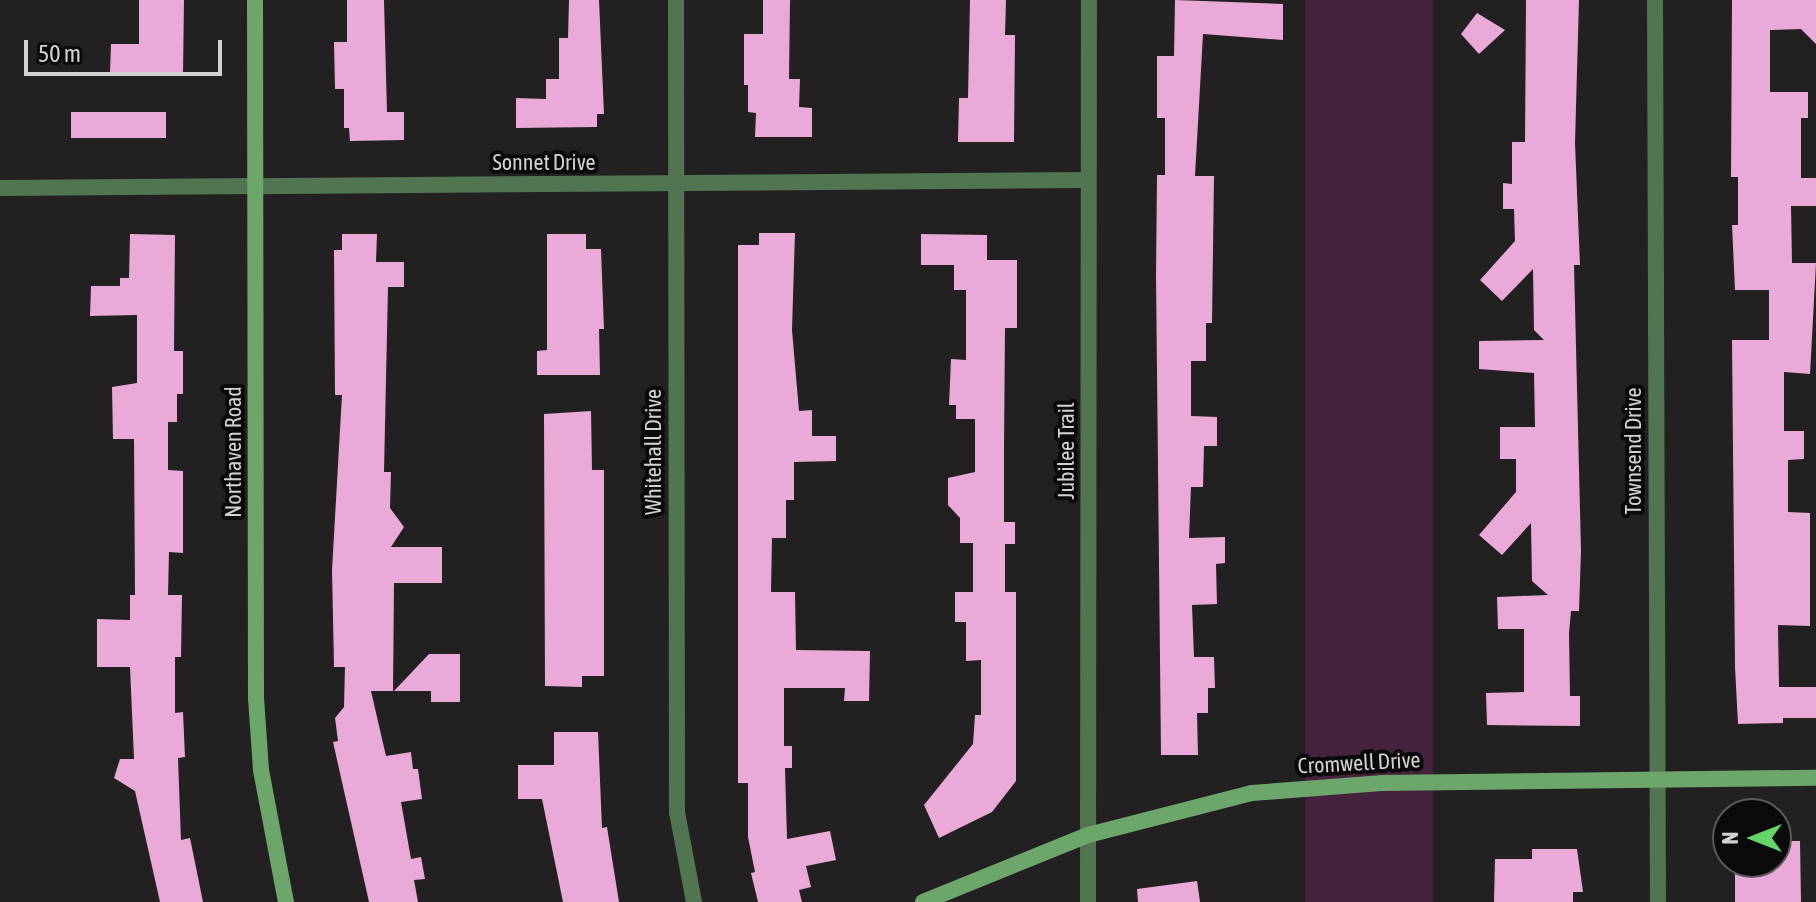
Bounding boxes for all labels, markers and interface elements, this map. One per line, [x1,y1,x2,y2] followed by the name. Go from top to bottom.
[28,24,226,74] scale bar
[38,40,81,67] text: 50 m
[493,150,595,176] street label: Sonnet Drive
[221,386,247,518] street label: Northaven Road
[1621,388,1647,514] street label: Townsend Drive
[641,389,667,515] street label: Whitehall Drive
[1054,402,1080,500] street label: Jubilee Trail
[1297,747,1421,779] street label: Cromwell Drive
[1712,798,1792,878] north arrow
[1717,832,1743,845] text: N

